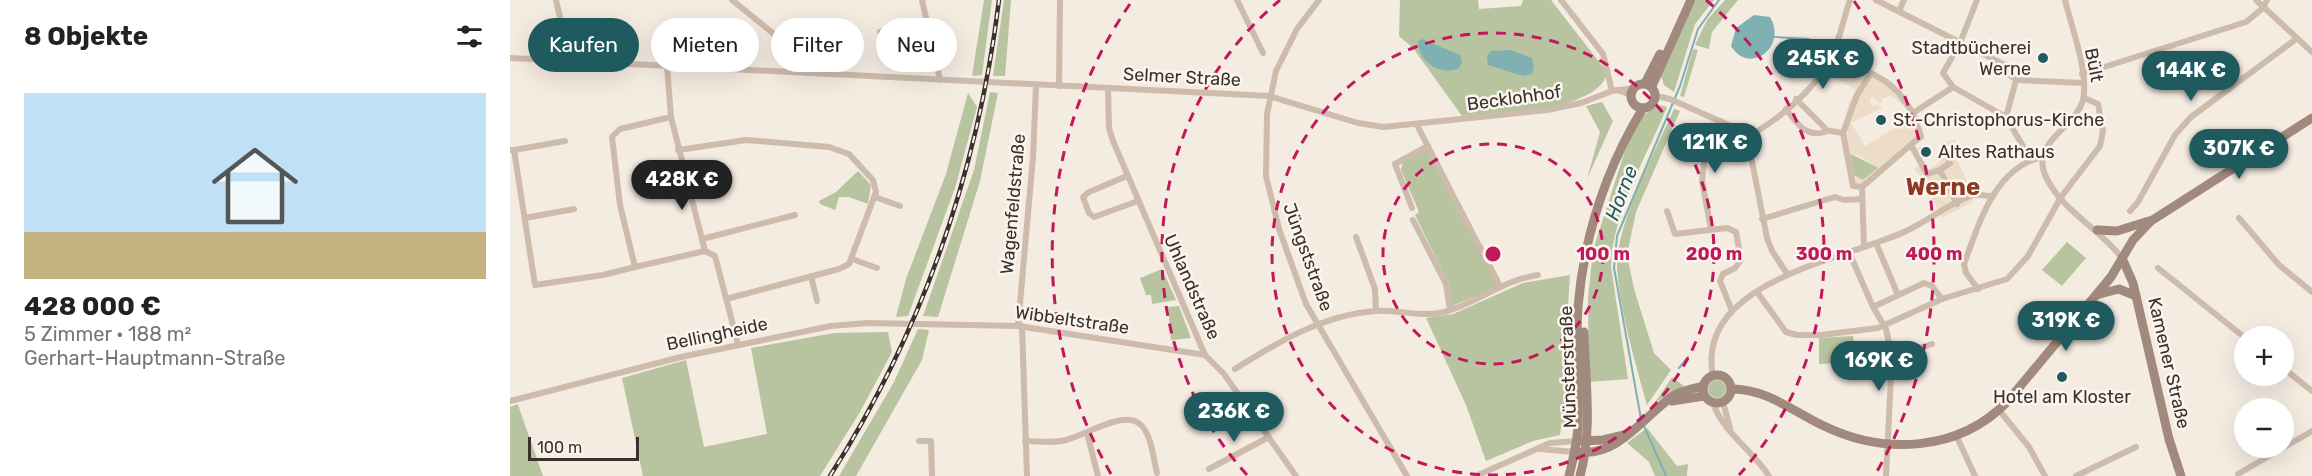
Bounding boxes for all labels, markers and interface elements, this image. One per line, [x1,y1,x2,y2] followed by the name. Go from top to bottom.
[528,18,639,72] chip: Kaufen
[651,18,759,72] chip: Mieten
[771,18,864,72] chip: Filter
[876,18,957,72] chip: Neu
[453,20,486,53] icon: filters
[24,21,148,52] text: 8 Objekte
[1911,37,2031,80] place label: Stadtbücherei Werne
[1774,39,1872,90] pin: 245K €
[1787,46,1859,70] text: 245K €
[2080,46,2108,84] street label: Bült
[2036,51,2050,65] marker: Stadtbücherei Werne
[2142,51,2240,102] pin: 144K €
[2156,58,2226,82] text: 144K €
[1122,63,1242,91] street label: Selmer Straße
[1465,80,1563,116] street label: Becklohhof
[1893,109,2104,131] place label: St.-Christophorus-Kirche
[1874,113,1888,127] marker: St.-Christophorus-Kirche
[1666,123,1764,174] pin: 121K €
[2190,129,2288,180] pin: 307K €
[1682,130,1748,154] text: 121K €
[201,132,309,240] icon: home
[996,133,1030,275] street label: Wagenfeldstraße
[2203,136,2275,160] text: 307K €
[1938,141,2055,163] place label: Altes Rathaus
[1919,145,1933,159] marker: Altes Rathaus
[633,160,731,211] pin: 428K €
[1600,162,1642,224] water label: Horne
[645,167,719,191] text: 428K €
[1906,173,1980,201] district label: Werne
[1278,200,1338,314] street label: Jüngststraße
[1159,231,1225,343] street label: Uhlandstraße
[1576,243,1630,265] text: 100 m
[1686,243,1742,265] text: 200 m
[1796,243,1852,265] text: 300 m
[1905,243,1963,265] text: 400 m
[1483,244,1503,264] centre of rings
[24,291,161,322] text: 428 000 €
[2143,295,2195,431] street label: Kamener Straße
[1013,301,1131,339] street label: Wibbeltstraße
[2017,301,2115,352] pin: 319K €
[1555,305,1581,429] street label: Münsterstraße
[2032,308,2100,332] text: 319K €
[664,313,770,355] street label: Bellingheide
[24,322,191,346] text: 5 Zimmer · 188 m²
[2234,326,2294,458] map controls
[2234,326,2294,386] button: +
[1830,341,1928,392] pin: 169K €
[24,346,286,370] text: Gerhart-Hauptmann-Straße
[1845,348,1913,372] text: 169K €
[2055,370,2069,384] marker: Hotel am Kloster
[1993,386,2131,408] place label: Hotel am Kloster
[1185,392,1283,443] pin: 236K €
[2234,398,2294,458] button: −
[1198,399,1270,423] text: 236K €
[528,434,639,462] scale bar
[537,438,582,457] text: 100 m

